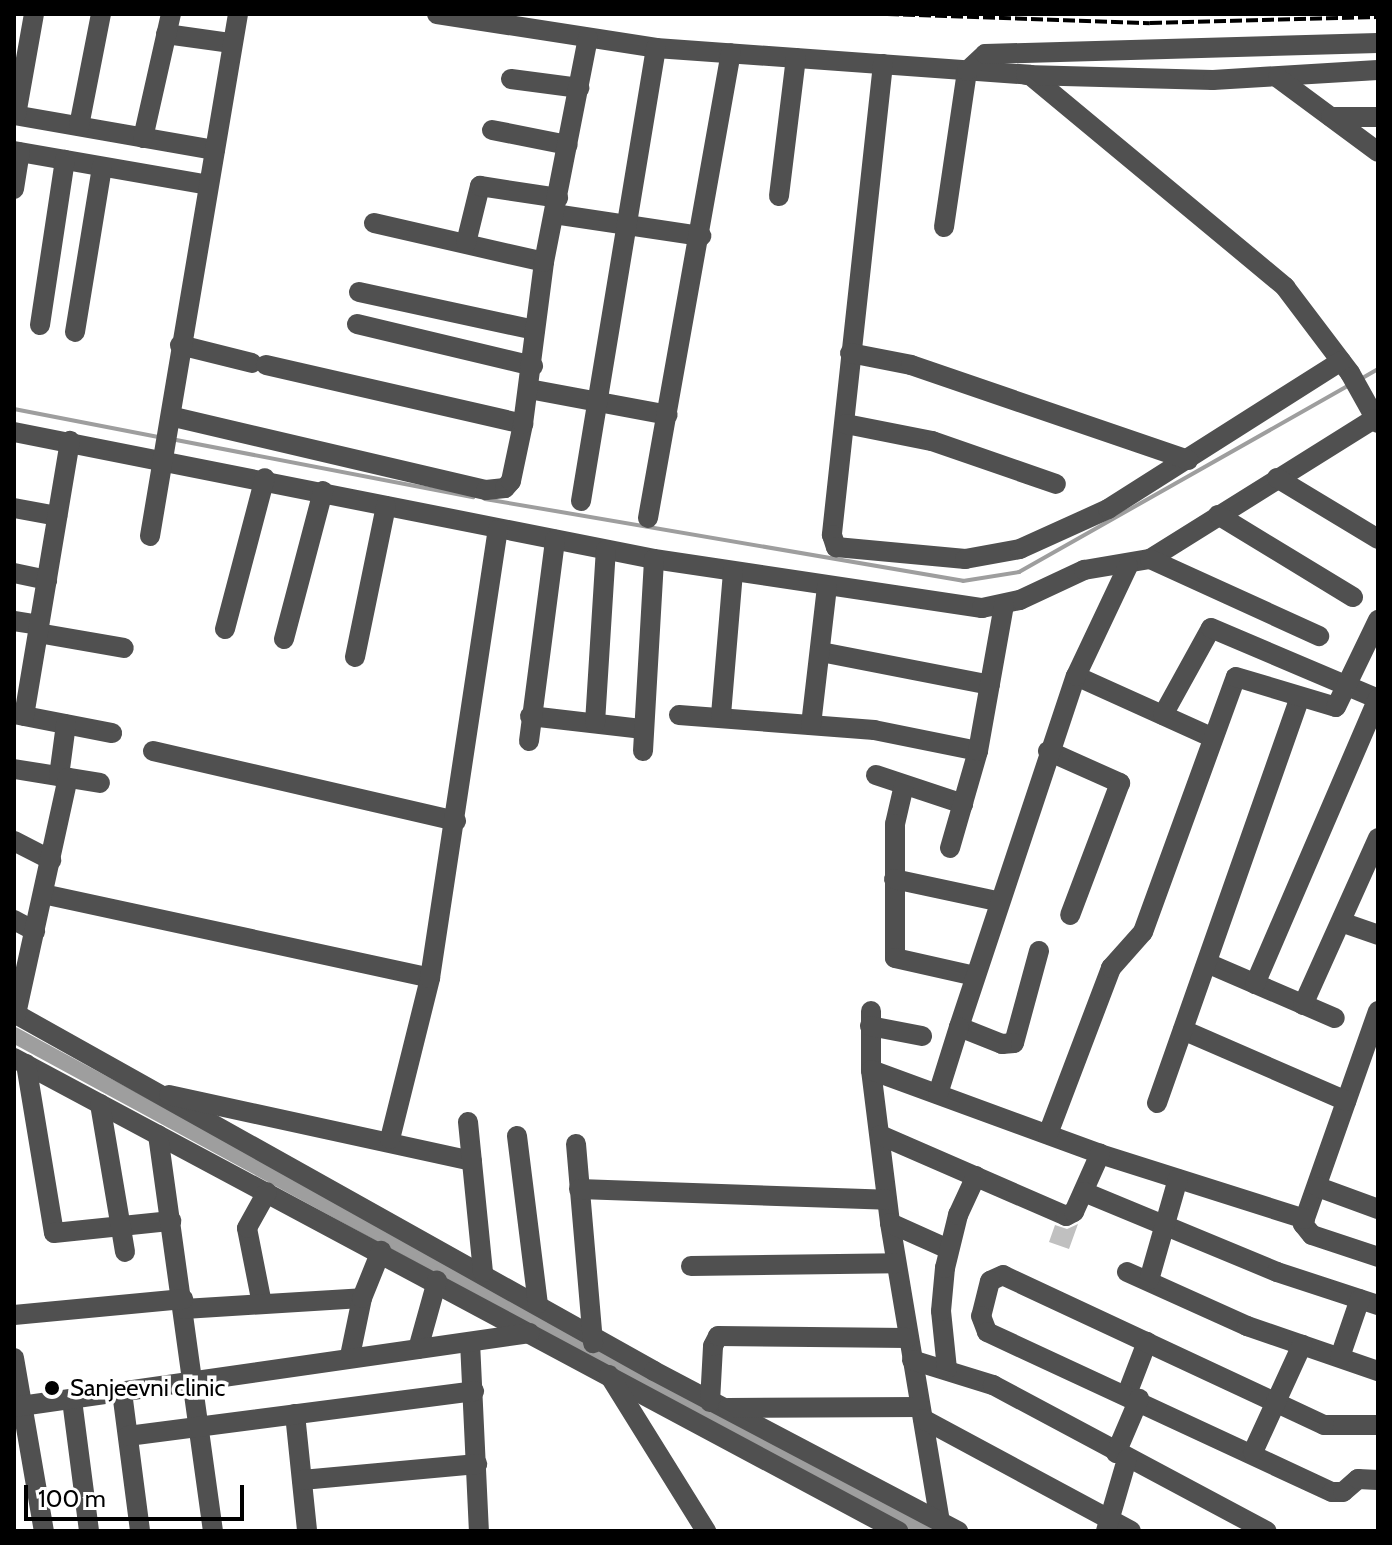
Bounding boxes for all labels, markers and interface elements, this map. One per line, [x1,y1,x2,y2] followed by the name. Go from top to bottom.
[70,1374,225,1402] place label: Sanjeevni clinic
[41,1377,63,1399] marker: Sanjeevni clinic
[28,1469,248,1519] scale bar
[38,1484,106,1513] text: 100 m

